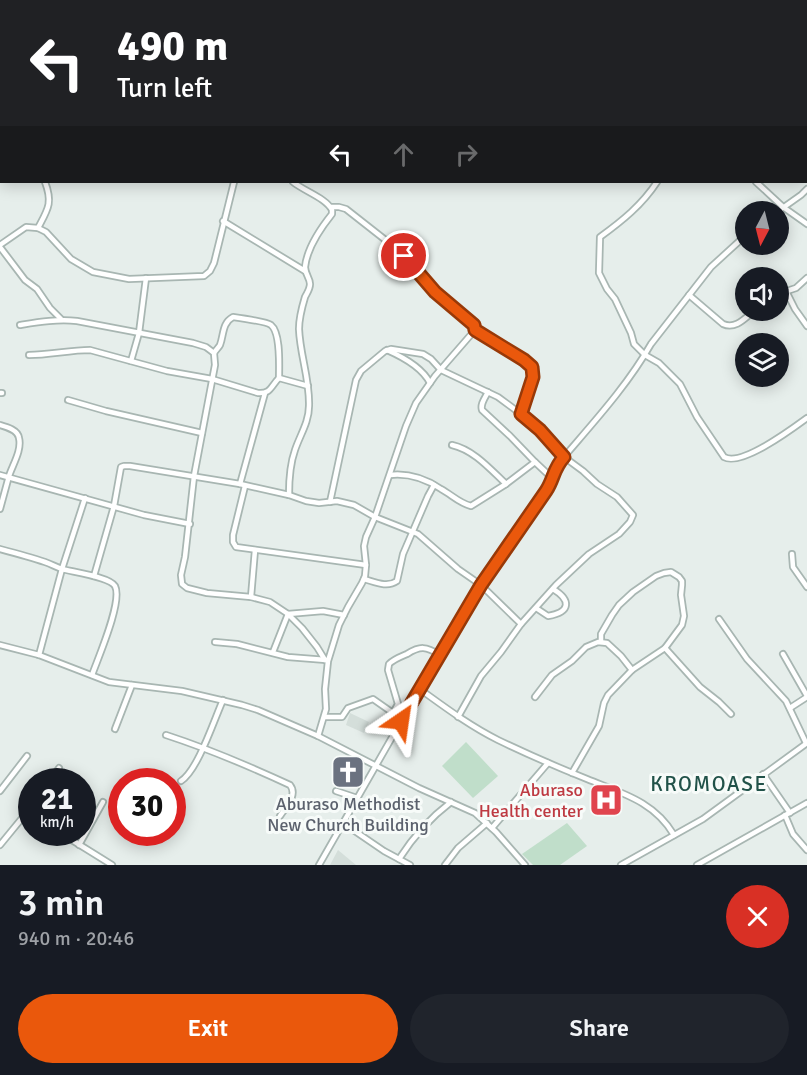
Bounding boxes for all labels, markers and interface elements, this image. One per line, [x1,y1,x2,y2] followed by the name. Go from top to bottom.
[117,21,228,72] text: 490 m
[18,24,96,102] icon: left
[117,72,212,105] text: Turn left
[324,138,357,171] icon: left
[387,138,420,171] icon: ahead
[450,138,483,171] icon: right
[735,201,789,255] north arrow
[735,201,789,387] map controls
[378,230,429,281] pin
[387,239,420,272] icon: arrive
[735,267,789,321] button: sound
[735,333,789,387] button: layers
[369,689,433,753] position arrow
[330,754,366,790] church icon: Aburaso Methodist New Church Building
[108,768,186,846] speed limit sign: 30
[650,771,768,797] district label: KROMOASE
[479,779,583,822] place label: Aburaso Health center
[41,781,73,818] text: 21
[588,782,624,818] hospital icon: Aburaso Health center
[267,793,429,836] place label: Aburaso Methodist New Church Building
[40,813,74,831] text: km/h
[18,881,104,926] text: 3 min
[726,885,789,948] button: close
[18,926,134,951] text: 940 m · 20:46
[18,994,398,1063] button: Exit
[410,994,789,1063] button: Share

